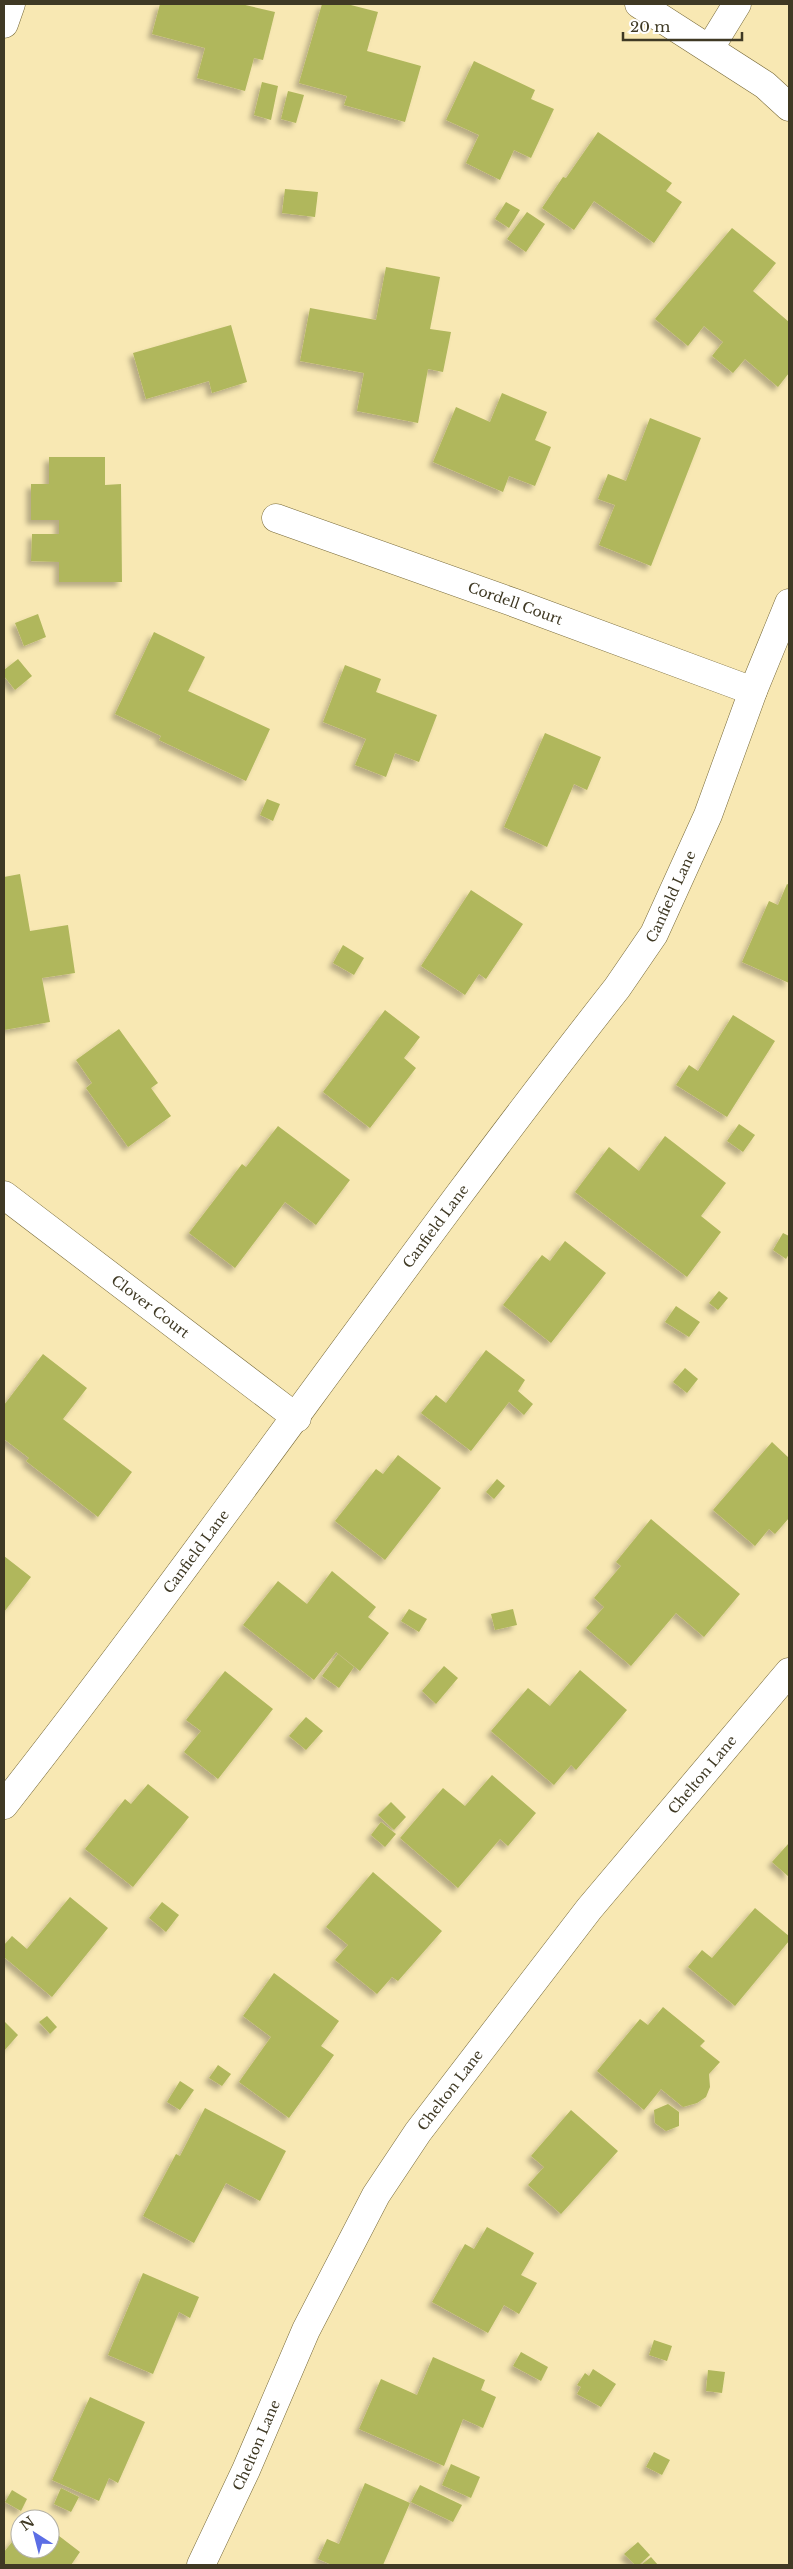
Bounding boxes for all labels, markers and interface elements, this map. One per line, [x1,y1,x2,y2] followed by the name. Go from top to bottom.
[623,10,742,42] scale bar
[630,17,670,36] text: 20 m
[465,578,566,629] street label: Cordell Court
[642,848,700,946] street label: Canfield Lane
[399,1181,472,1272] street label: Canfield Lane
[108,1271,193,1342] street label: Clover Court
[159,1506,233,1597] street label: Canfield Lane
[664,1732,741,1818] street label: Chelton Lane
[413,2046,487,2134] street label: Chelton Lane
[229,2397,284,2494] street label: Chelton Lane
[10,2509,60,2559] north arrow
[17,2512,38,2535] text: N

